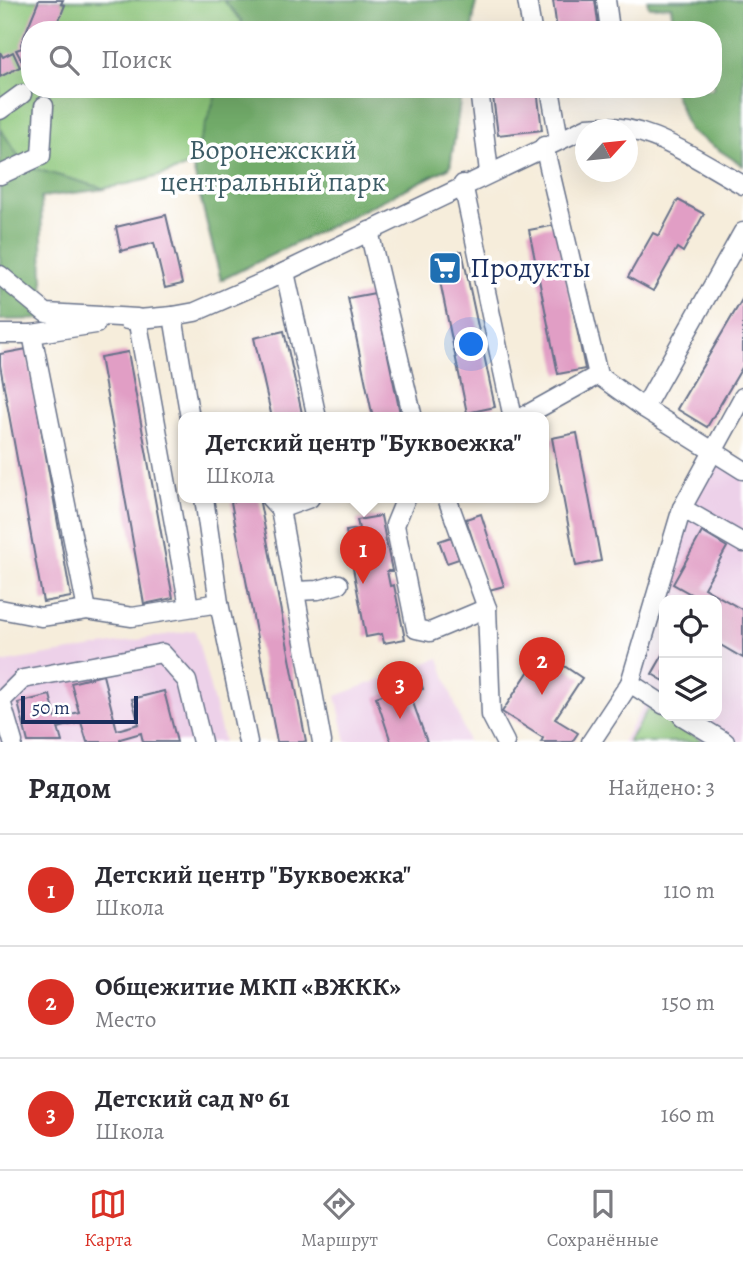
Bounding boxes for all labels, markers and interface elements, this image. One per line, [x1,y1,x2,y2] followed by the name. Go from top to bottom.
[21,21,722,98] search box
[45,41,83,79] icon: search
[101,42,172,77] text: Поиск
[575,119,638,182] north arrow
[160,131,386,201] park label: Воронежский центральный парк
[426,249,464,287] supermarket icon: Продукты
[470,249,591,287] place label: Продукты
[454,327,488,361] your location
[178,412,549,503] popup
[205,425,522,460] text: Детский центр "Буквоежка"
[205,460,275,491] text: Школа
[340,526,386,584] pin: 1
[659,595,722,721] map controls
[659,595,722,658] button: locate
[519,637,565,695] pin: 2
[659,658,722,721] button: layers
[377,661,423,719] pin: 3
[21,693,138,725] scale bar
[32,695,70,721] text: 50 m
[28,768,111,808] text: Рядом
[608,772,715,803] text: Найдено: 3
[95,857,411,892] text: Детский центр "Буквоежка"
[47,875,55,906] text: 1
[663,875,715,906] text: 110 m
[95,892,164,923] text: Школа
[95,969,401,1004] text: Общежитие МКП «ВЖКК»
[45,987,57,1018] text: 2
[661,987,715,1018] text: 150 m
[95,1004,156,1035] text: Место
[95,1081,290,1116] text: Детский сад № 61
[46,1099,56,1130] text: 3
[661,1099,715,1130] text: 160 m
[95,1116,164,1147] text: Школа
[84,1185,132,1253] tab: Карта
[301,1185,378,1253] tab: Маршрут
[547,1185,659,1253] tab: Сохранённые

